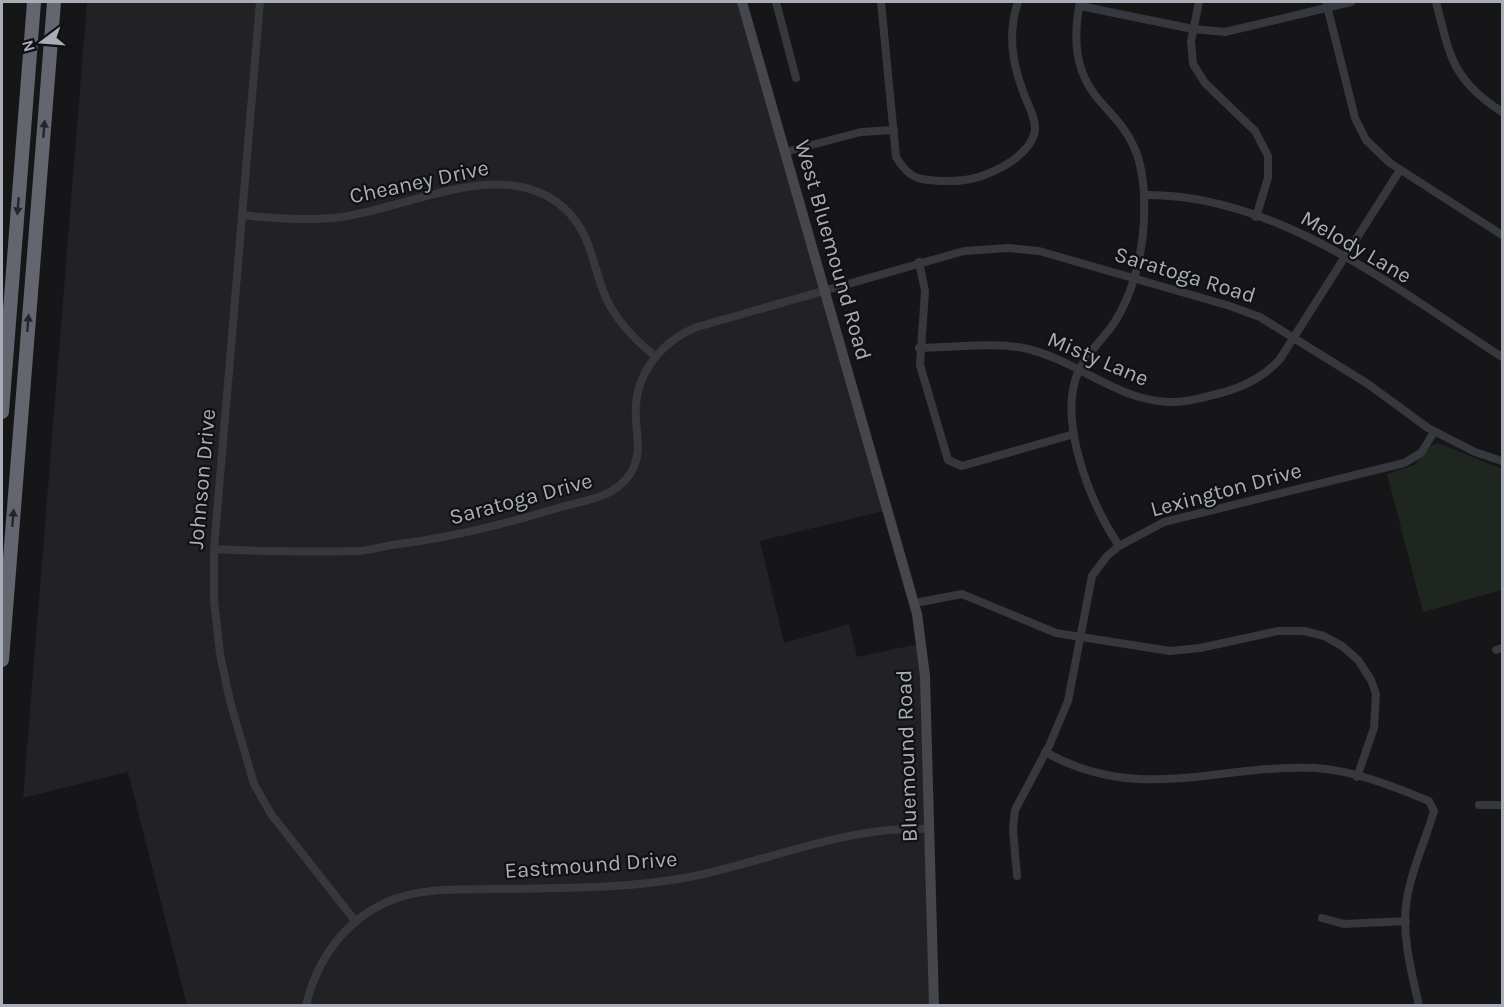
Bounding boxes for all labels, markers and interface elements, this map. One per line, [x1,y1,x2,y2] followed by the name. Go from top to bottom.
[12,12,72,72] north arrow
[17,38,39,54] text: N
[39,119,49,138] one-way arrow
[789,137,877,363] street label: West Bluemound Road
[347,155,491,209] street label: Cheaney Drive
[13,197,23,216] one-way arrow
[1296,205,1416,289] street label: Melody Lane
[1111,241,1259,309] street label: Saratoga Road
[24,314,33,333] one-way arrow
[1043,326,1153,392] street label: Misty Lane
[183,408,221,550] street label: Johnson Drive
[1148,457,1304,523] street label: Lexington Drive
[447,467,595,531] street label: Saratoga Drive
[8,508,18,527] one-way arrow
[891,669,923,843] street label: Bluemound Road
[504,846,678,884] street label: Eastmound Drive

